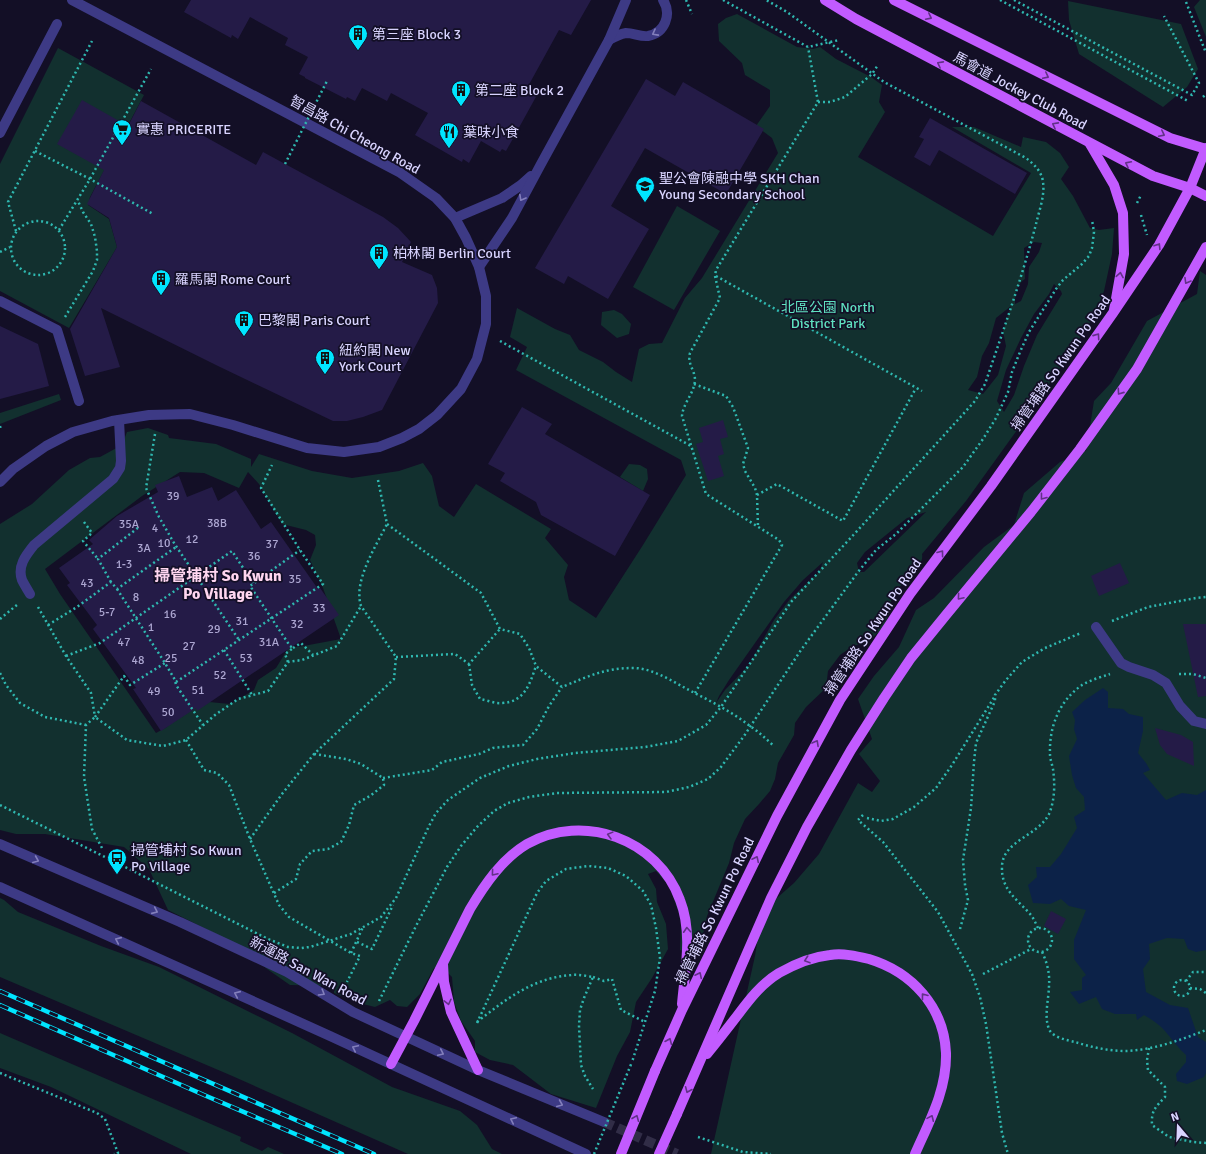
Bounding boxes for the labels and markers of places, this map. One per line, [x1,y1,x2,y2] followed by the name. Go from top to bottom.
[347,23,369,51] building icon: 第三座 Block 3
[372,26,461,43] place label: 第三座 Block 3
[450,79,472,107] building icon: 第二座 Block 2
[475,82,564,99] place label: 第二座 Block 2
[111,118,133,146] supermarket icon: 實惠 PRICERITE
[136,121,231,138] place label: 實惠 PRICERITE
[438,121,460,149] restaurant icon: 葉味小食
[463,124,519,141] place label: 葉味小食
[659,170,820,203] place label: 聖公會陳融中學 SKH Chan Young Secondary School
[634,175,656,203] school or university icon: 聖公會陳融中學 SKH Chan Young Secondary School
[368,242,390,270] building icon: 柏林閣 Berlin Court
[393,245,511,262] place label: 柏林閣 Berlin Court
[150,268,172,296] building icon: 羅馬閣 Rome Court
[175,271,291,288] place label: 羅馬閣 Rome Court
[233,309,255,337] building icon: 巴黎閣 Paris Court
[258,312,370,329] place label: 巴黎閣 Paris Court
[339,342,411,375] place label: 紐約閣 New York Court
[314,347,336,375] building icon: 紐約閣 New York Court
[131,842,242,875] place label: 掃管埔村 So Kwun Po Village
[106,847,128,875] bus stop icon: 掃管埔村 So Kwun Po Village

